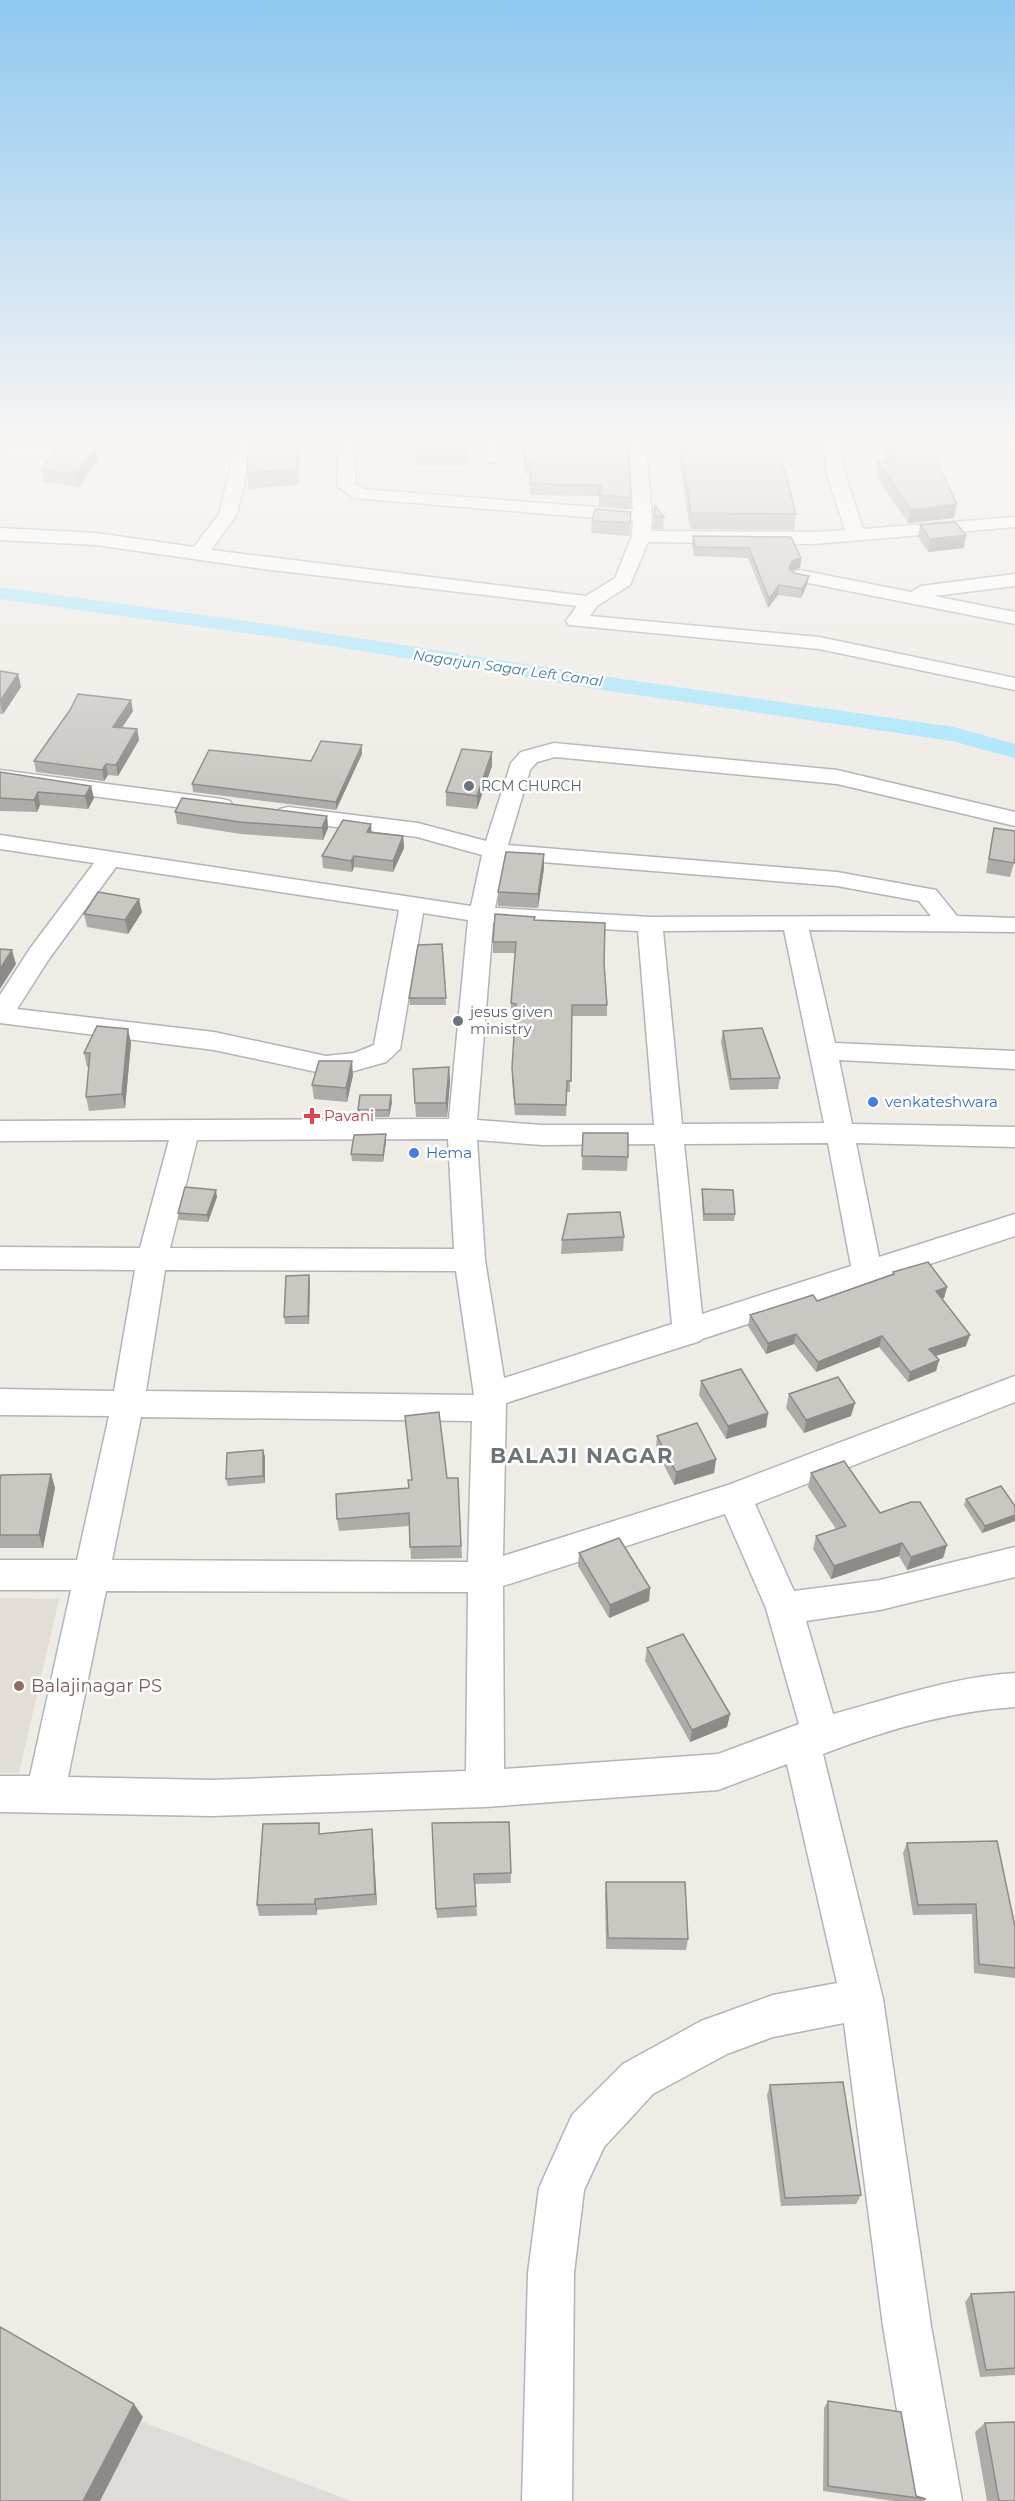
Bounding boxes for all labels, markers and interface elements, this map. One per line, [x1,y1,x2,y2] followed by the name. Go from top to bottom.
[412,646,604,690] water label: Nagarjun Sagar Left Canal
[481,777,582,795] place label: RCM CHURCH
[462,779,476,793] marker: RCM CHURCH
[468,1002,553,1038] place label: jesus given ministry
[451,1014,465,1028] marker: jesus given ministry
[885,1092,998,1111] place label: venkateshwara
[866,1095,880,1109] marker: venkateshwara
[324,1106,374,1125] place label: Pavani
[305,1109,319,1123] marker: Pavani
[426,1143,472,1162] place label: Hema
[407,1146,421,1160] marker: Hema
[490,1443,674,1468] district label: BALAJI NAGAR
[31,1675,162,1697] place label: Balajinagar PS
[12,1679,26,1693] marker: Balajinagar PS

